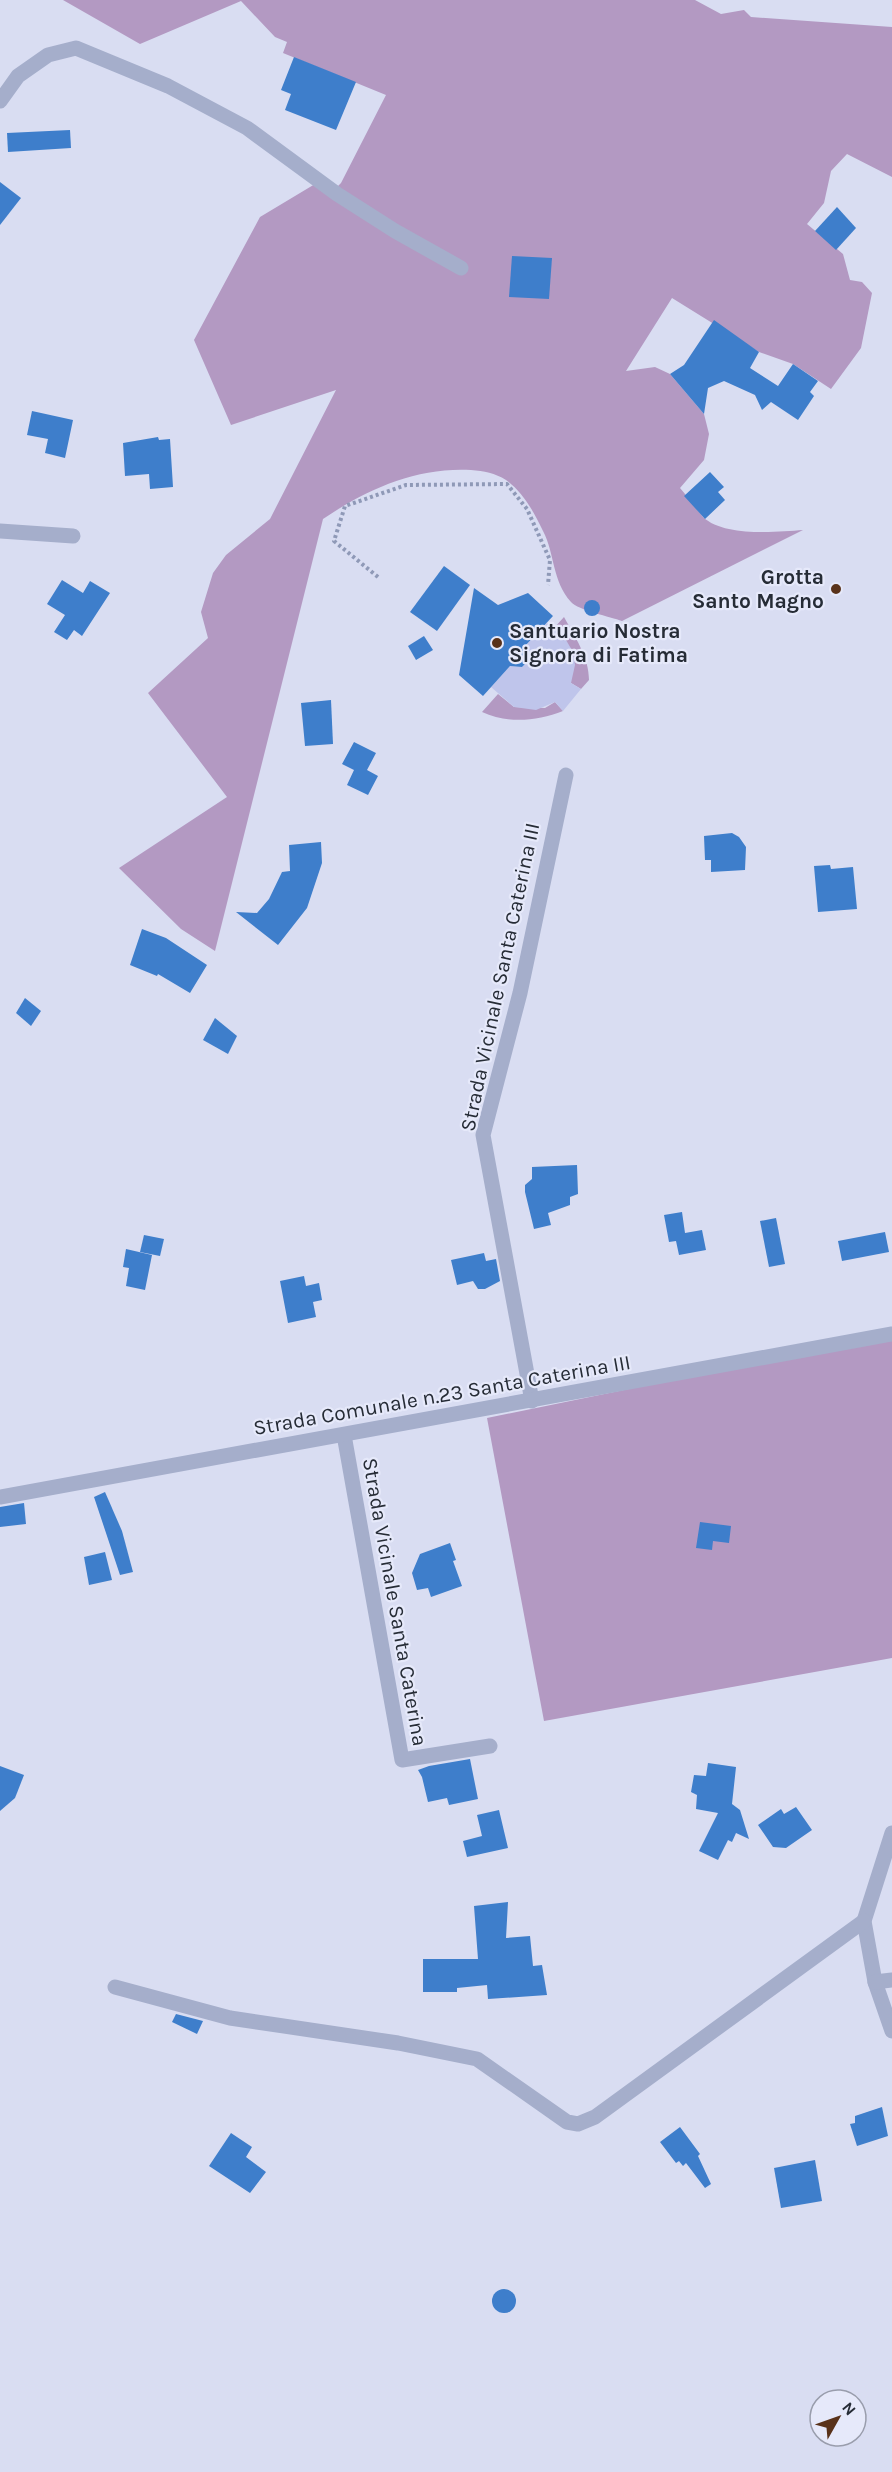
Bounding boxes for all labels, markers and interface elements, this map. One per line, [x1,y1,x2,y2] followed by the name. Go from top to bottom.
[692,565,824,613] place label: Grotta Santo Magno
[829,582,843,596] marker: Grotta Santo Magno
[509,619,688,667] place label: Santuario Nostra Signora di Fatima
[490,636,504,650] marker: Santuario Nostra Signora di Fatima
[456,820,544,1134] street label: Strada Vicinale Santa Caterina III
[252,1350,632,1440] street label: Strada Comunale n.23 Santa Caterina III
[358,1456,432,1748] street label: Strada Vicinale Santa Caterina
[808,2388,868,2448] north arrow
[838,2398,860,2419] text: N

